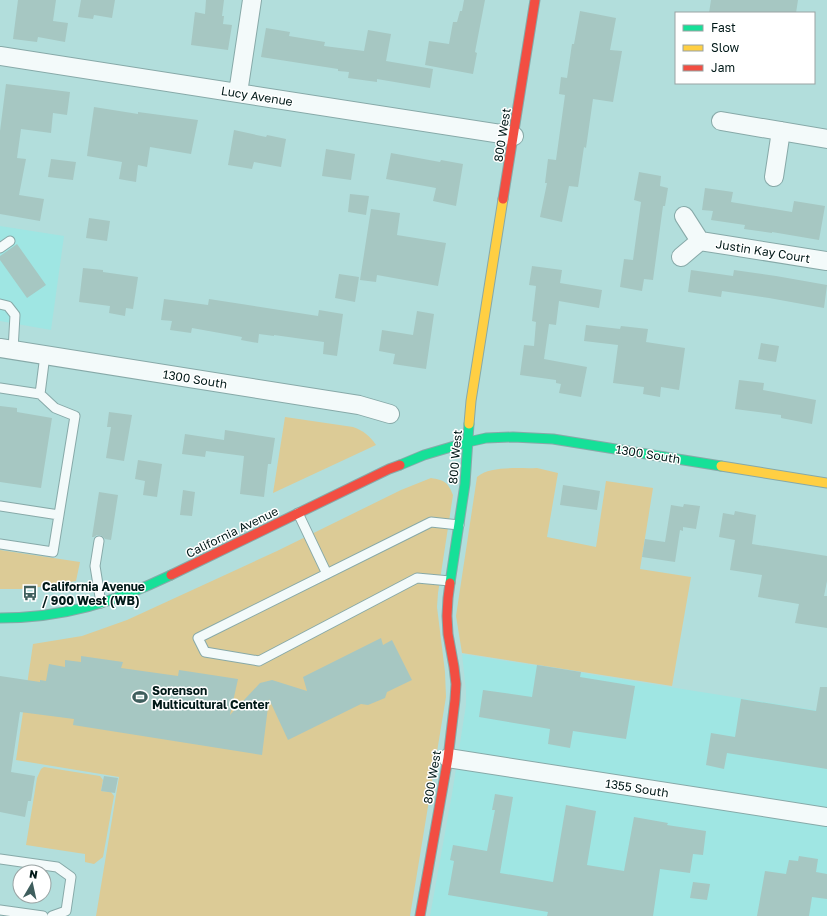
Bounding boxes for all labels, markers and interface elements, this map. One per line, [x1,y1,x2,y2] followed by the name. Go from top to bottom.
[675,12,815,84] legend
[711,20,736,35] text: Fast
[711,40,739,55] text: Slow
[711,60,735,75] text: Jam
[220,83,294,109] street label: Lucy Avenue
[490,107,514,163] street label: 800 West
[715,236,812,266] street label: Justin Kay Court
[162,367,228,391] street label: 1300 South
[445,429,465,485] street label: 800 West
[615,442,681,466] street label: 1300 South
[183,503,281,561] street label: California Avenue
[42,579,145,608] place label: California Avenue / 900 West (WB)
[21,584,39,602] bus stop icon: California Avenue / 900 West (WB)
[152,683,270,712] place label: Sorenson Multicultural Center
[131,688,149,706] sports icon: Sorenson Multicultural Center
[420,749,444,805] street label: 800 West
[604,776,670,800] street label: 1355 South
[12,864,52,904] north arrow
[28,867,39,881] text: N

